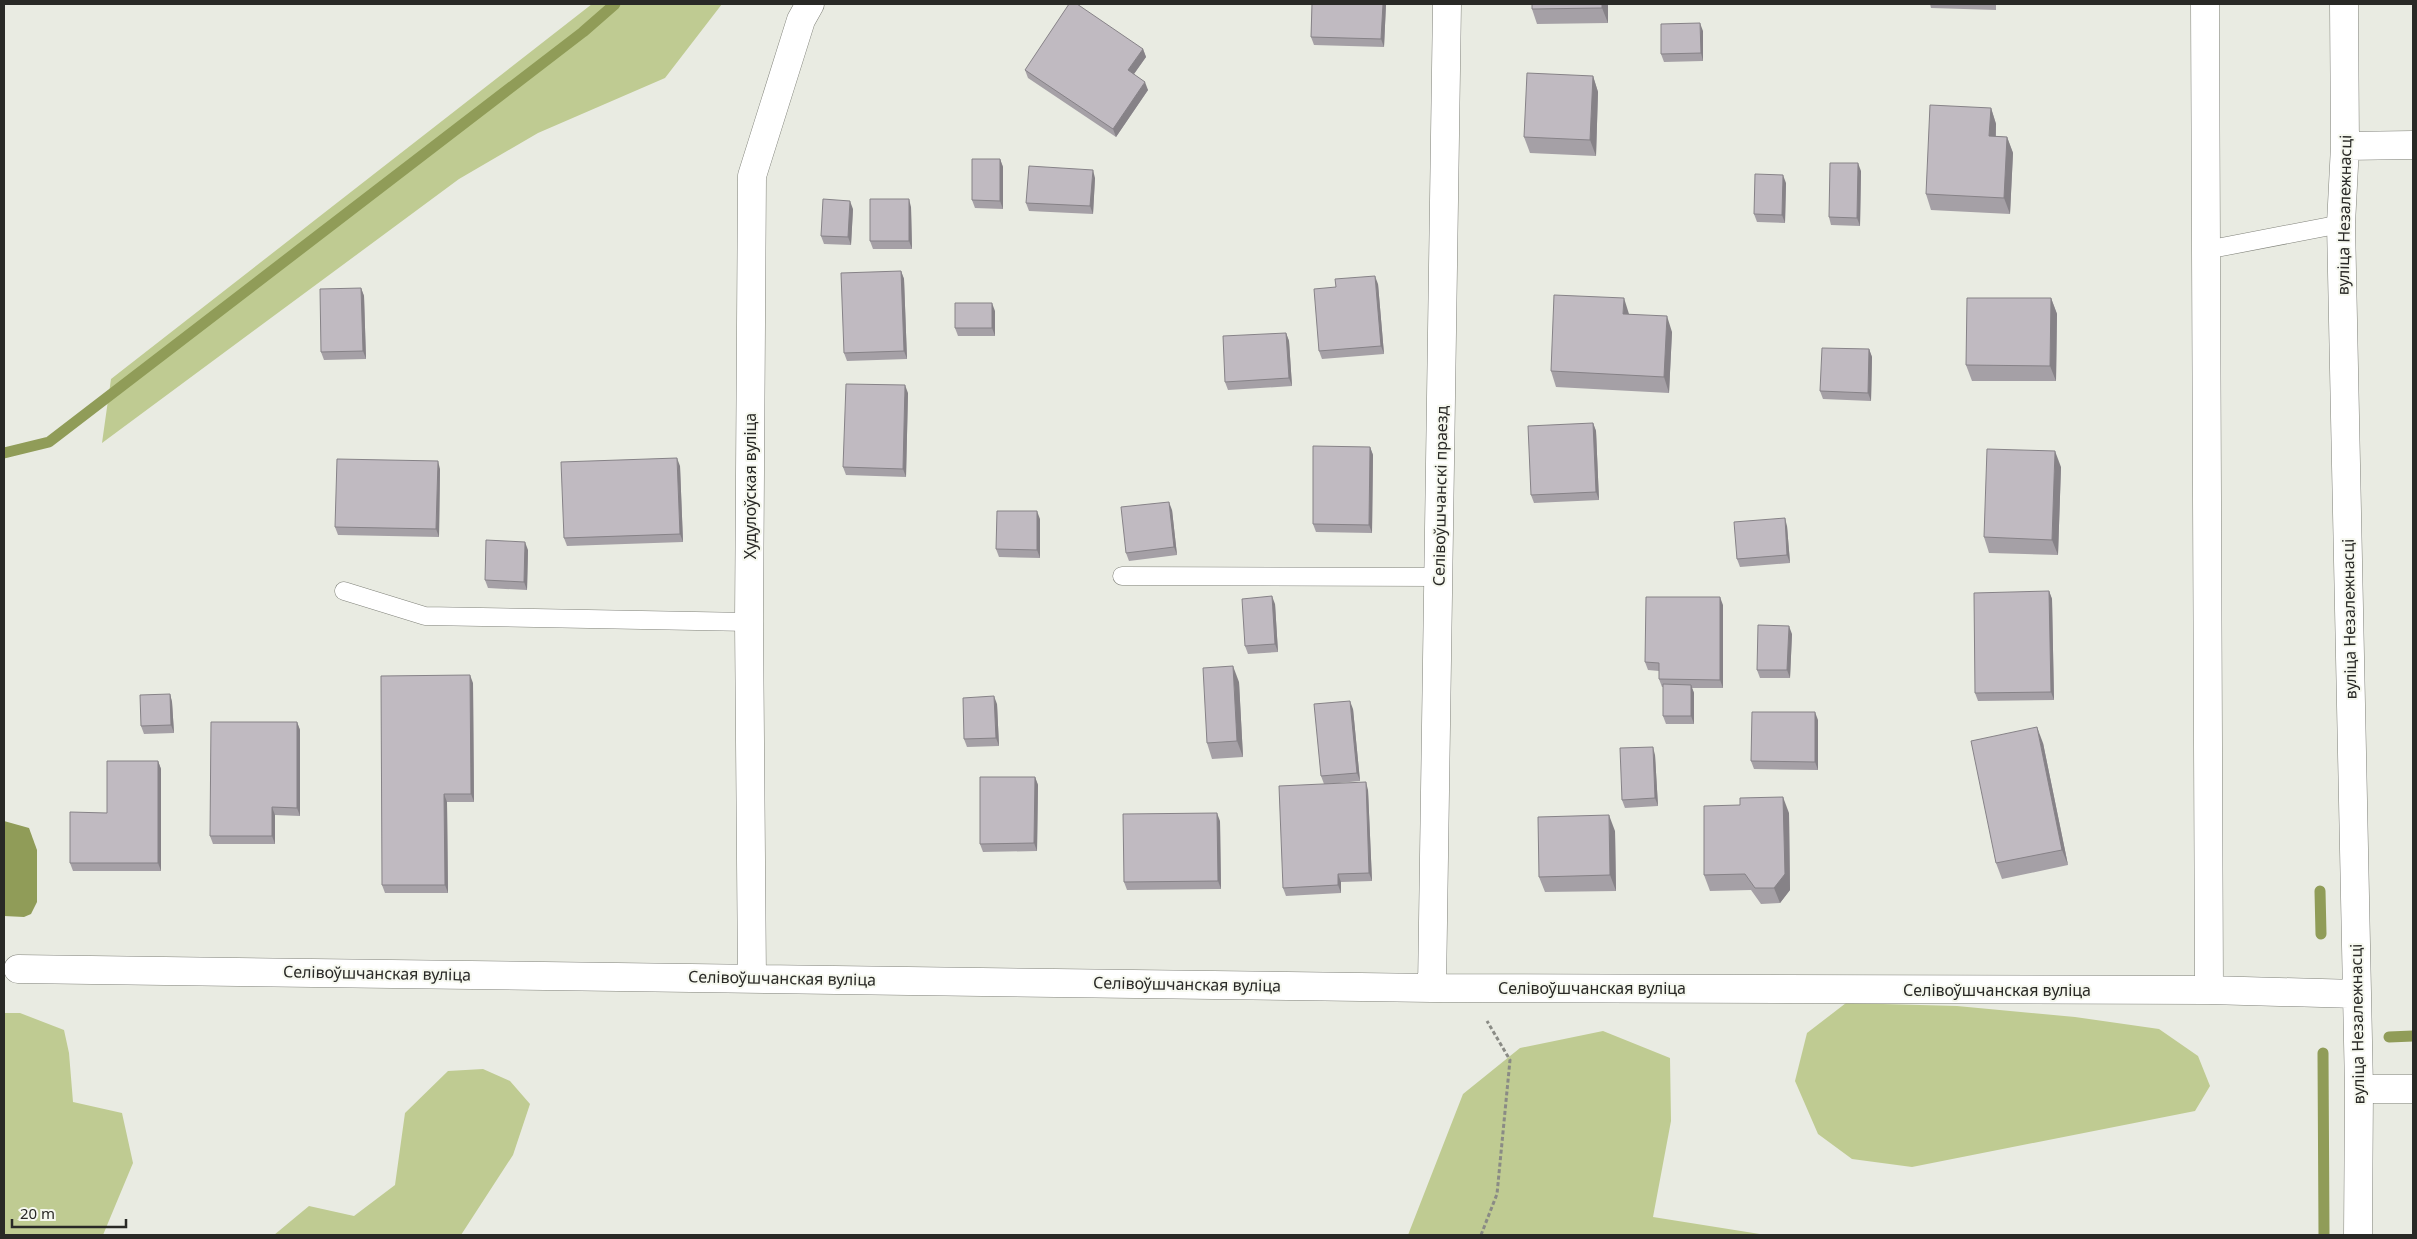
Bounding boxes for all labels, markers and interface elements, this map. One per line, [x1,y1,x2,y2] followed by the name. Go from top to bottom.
[2332,135,2356,295] street label: вуліца Незалежнасці
[1427,405,1453,586] street label: Селівоўшчанскі праезд
[739,413,761,559] street label: Худулоўская вуліца
[2337,539,2361,699] street label: вуліца Незалежнасці
[2345,944,2369,1104] street label: вуліца Незалежнасці
[283,960,471,986] street label: Селівоўшчанская вуліца
[688,965,876,991] street label: Селівоўшчанская вуліца
[1093,971,1281,997] street label: Селівоўшчанская вуліца
[1498,977,1686,999] street label: Селівоўшчанская вуліца
[1903,979,2091,1001] street label: Селівоўшчанская вуліца
[12,1196,126,1228] scale bar
[20,1203,55,1223] text: 20 m

